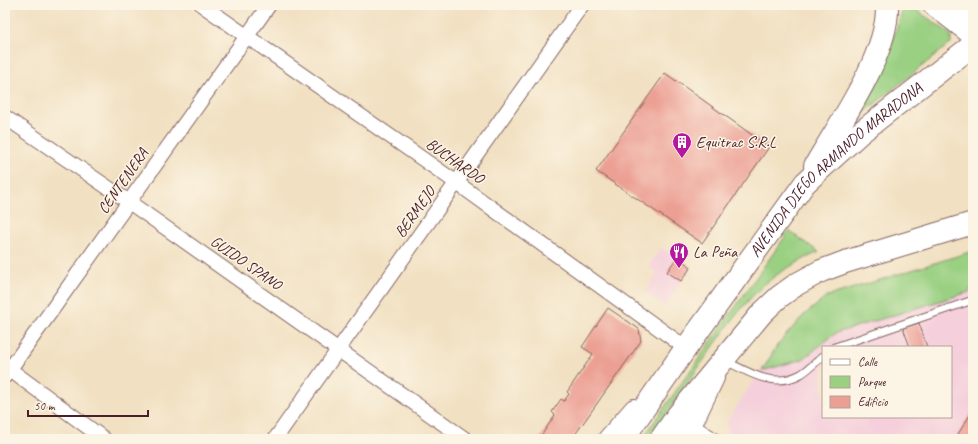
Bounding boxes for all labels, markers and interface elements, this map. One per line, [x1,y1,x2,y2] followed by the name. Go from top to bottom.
[745,78,927,261] street label: AVENIDA DIEGO ARMANDO MARADONA
[671,131,693,159] building icon: Equitrac S.R.L
[696,132,777,152] place label: Equitrac S.R.L
[422,134,490,189] street label: BUCHARDO
[93,144,153,218] street label: CENTENERA
[390,181,441,241] street label: BERMEJO
[207,231,287,296] street label: GUIDO SPANO
[668,241,690,269] restaurant icon: La Peña
[693,242,738,262] place label: La Peña
[822,346,952,418] legend
[858,354,878,370] text: Calle
[858,374,887,390] text: Parque
[28,392,148,418] scale bar
[858,394,888,410] text: Edificio
[34,398,56,414] text: 50 m

